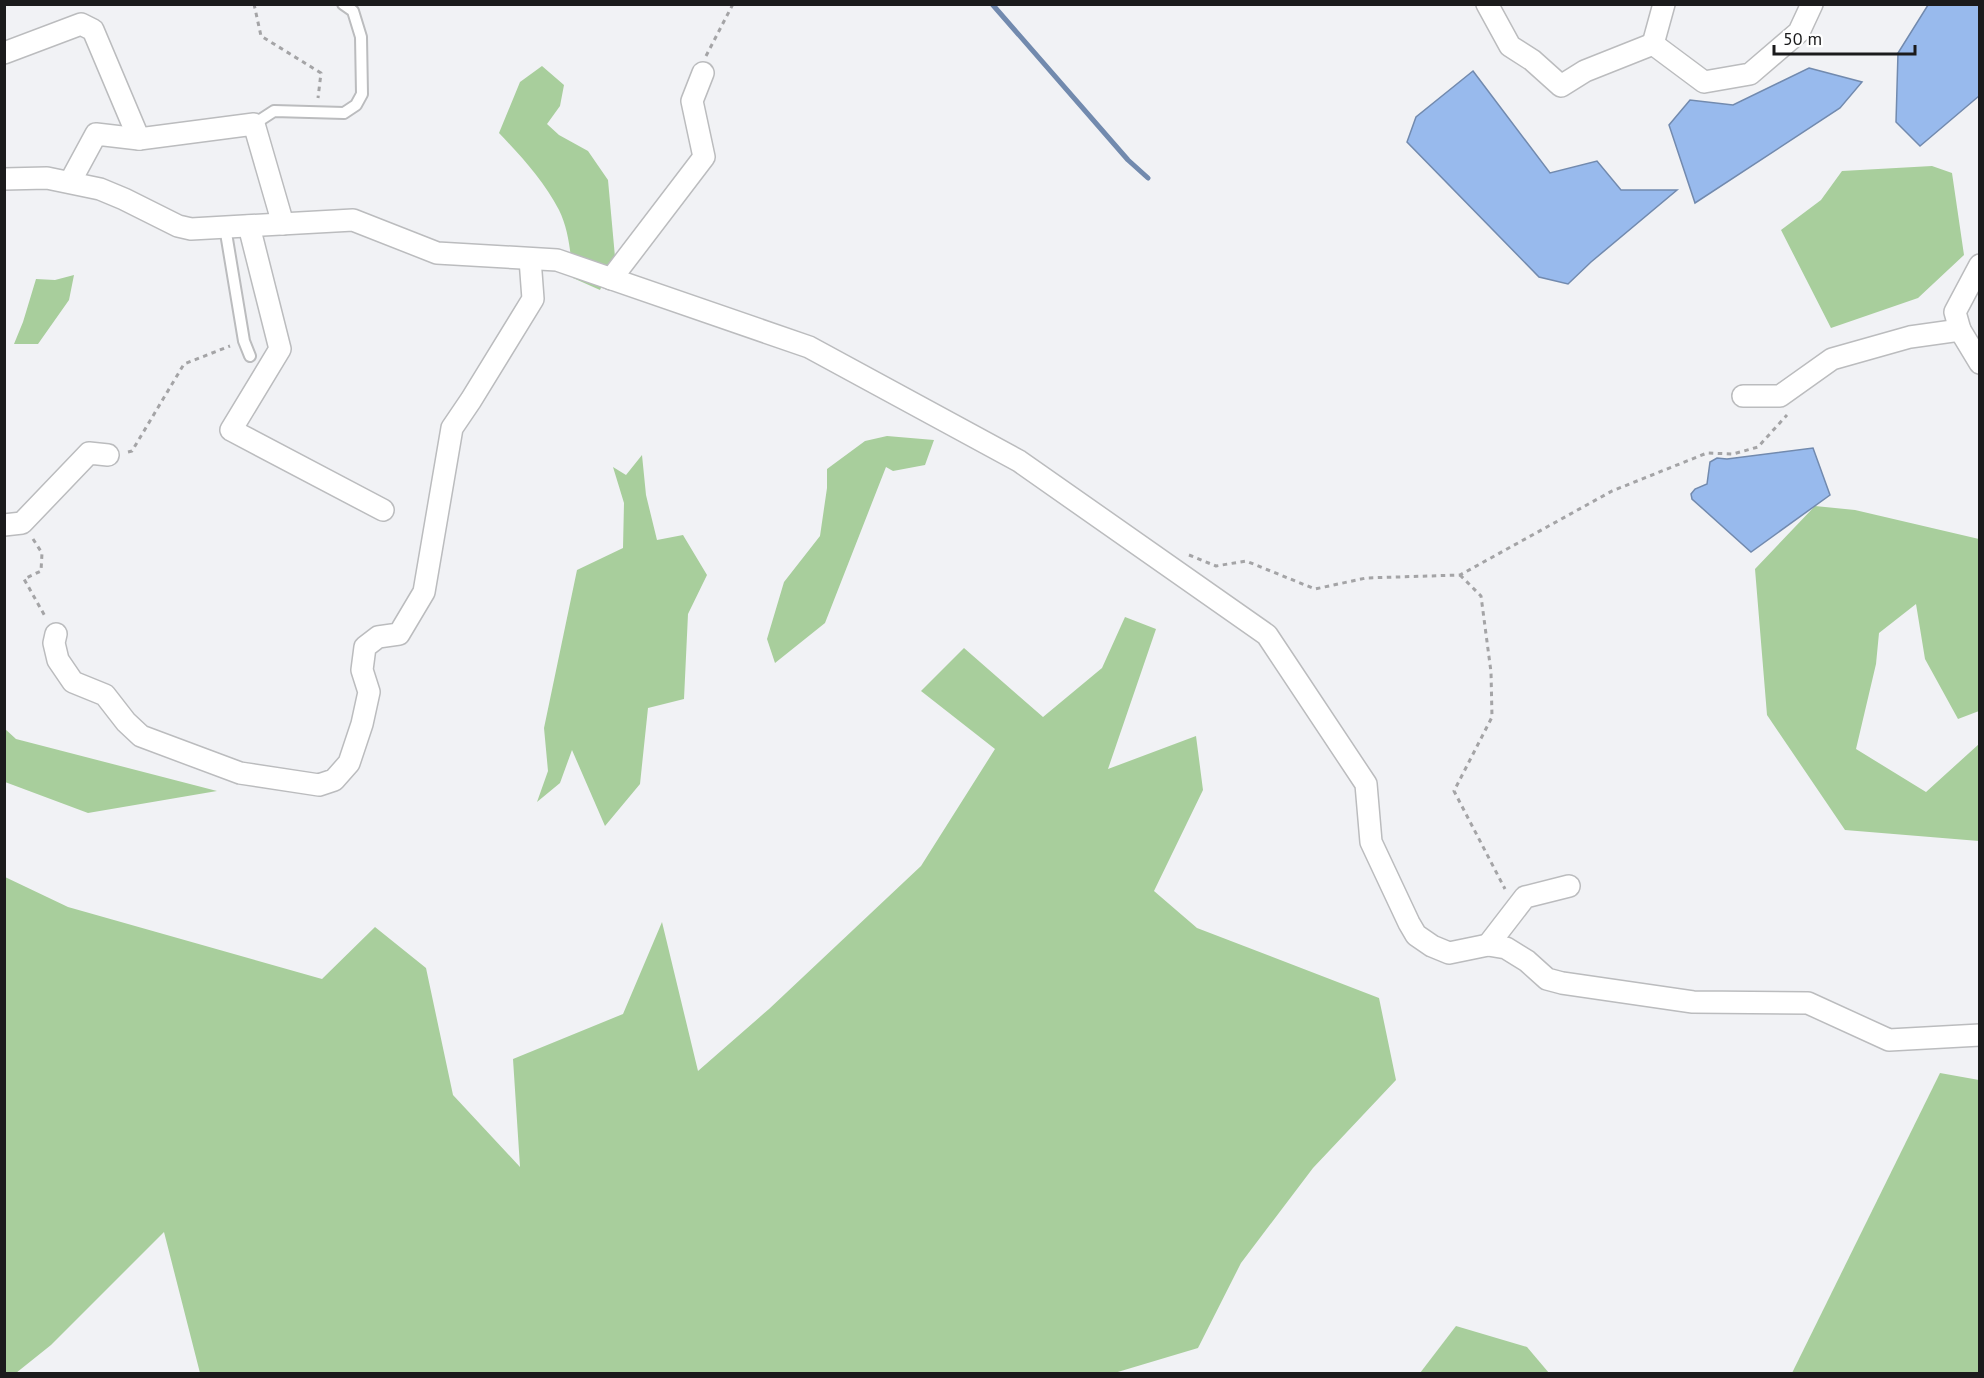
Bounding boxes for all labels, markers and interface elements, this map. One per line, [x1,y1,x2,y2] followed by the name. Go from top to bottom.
[1774,18,1915,56] scale bar
[1783,27,1822,50] text: 50 m

